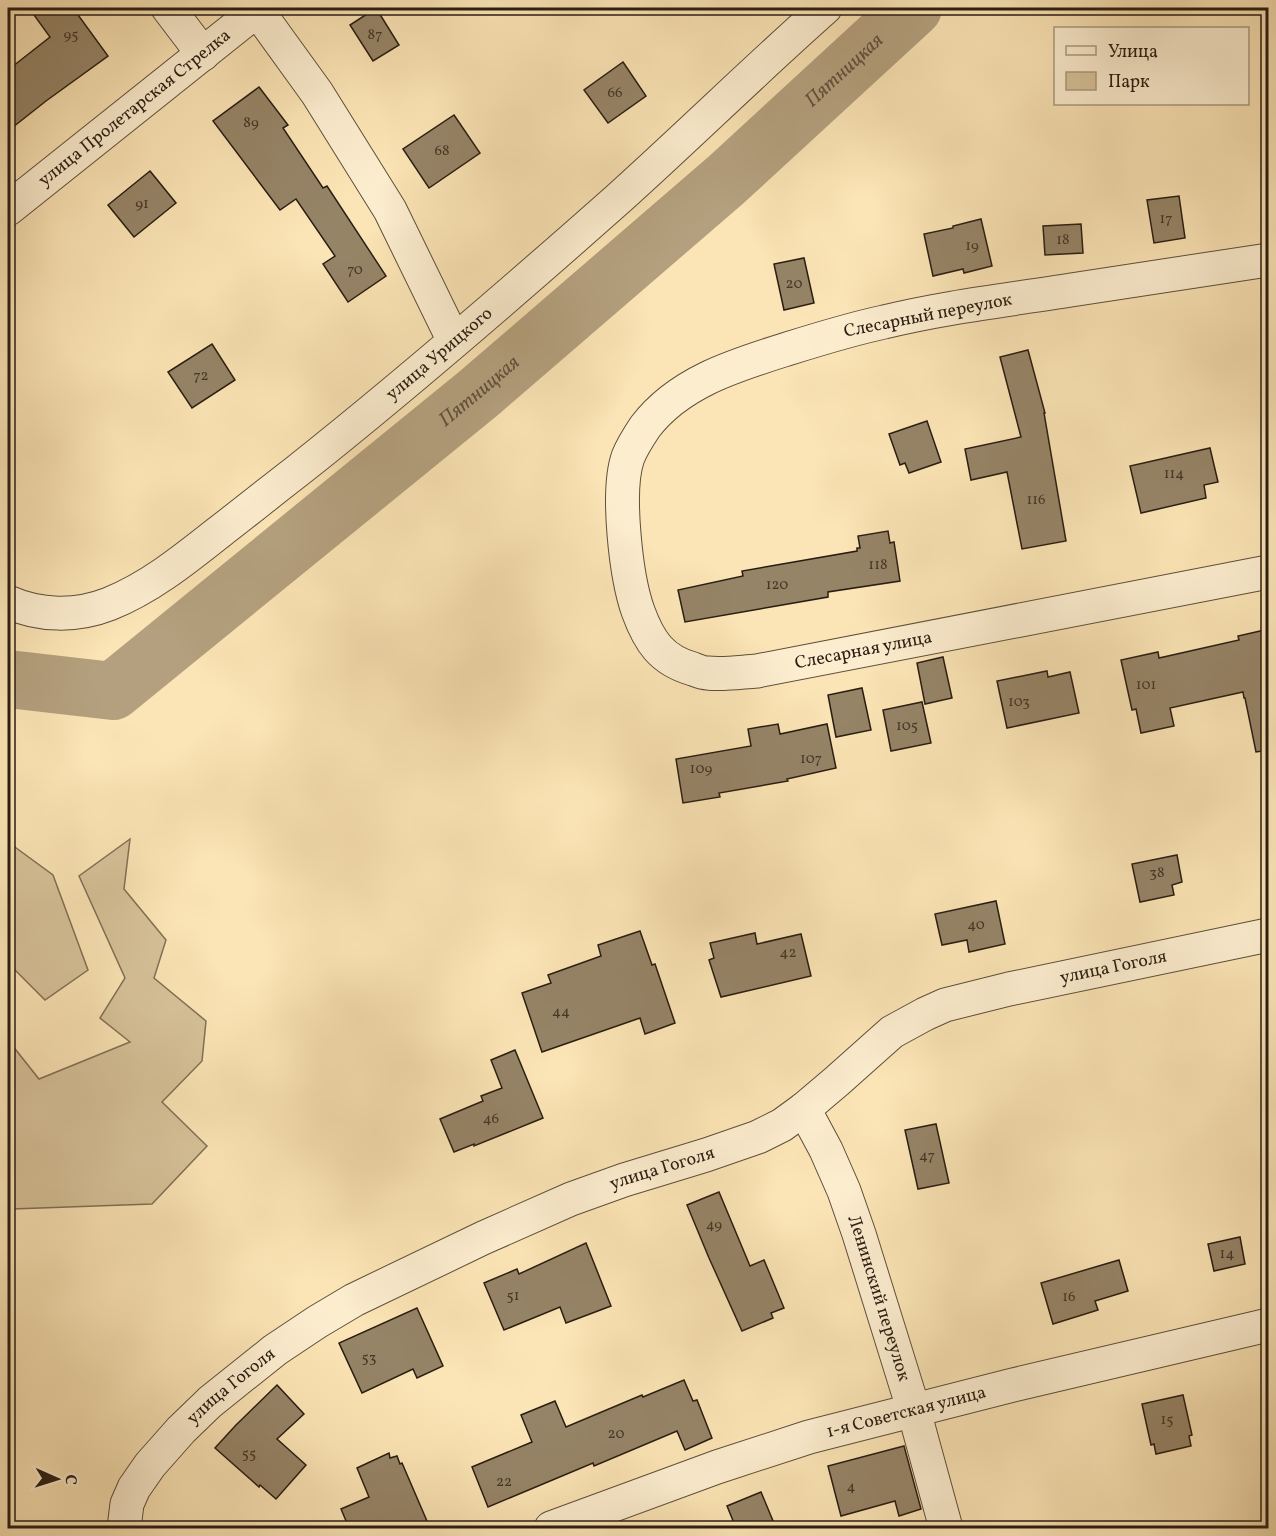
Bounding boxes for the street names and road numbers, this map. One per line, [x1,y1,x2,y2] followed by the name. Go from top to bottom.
[33,23,236,193] street label: улица Пролетарская Стрелка
[842,287,1015,345] street label: Слесарный переулок
[381,302,498,406] street label: улица Урицкого
[793,625,934,676] street label: Слесарная улица
[1058,944,1169,991] street label: улица Гоголя
[606,1140,718,1197] street label: улица Гоголя
[841,1212,917,1385] street label: Ленинский переулок
[181,1342,281,1430] street label: улица Гоголя
[824,1380,989,1445] street label: 1-я Советская улица

